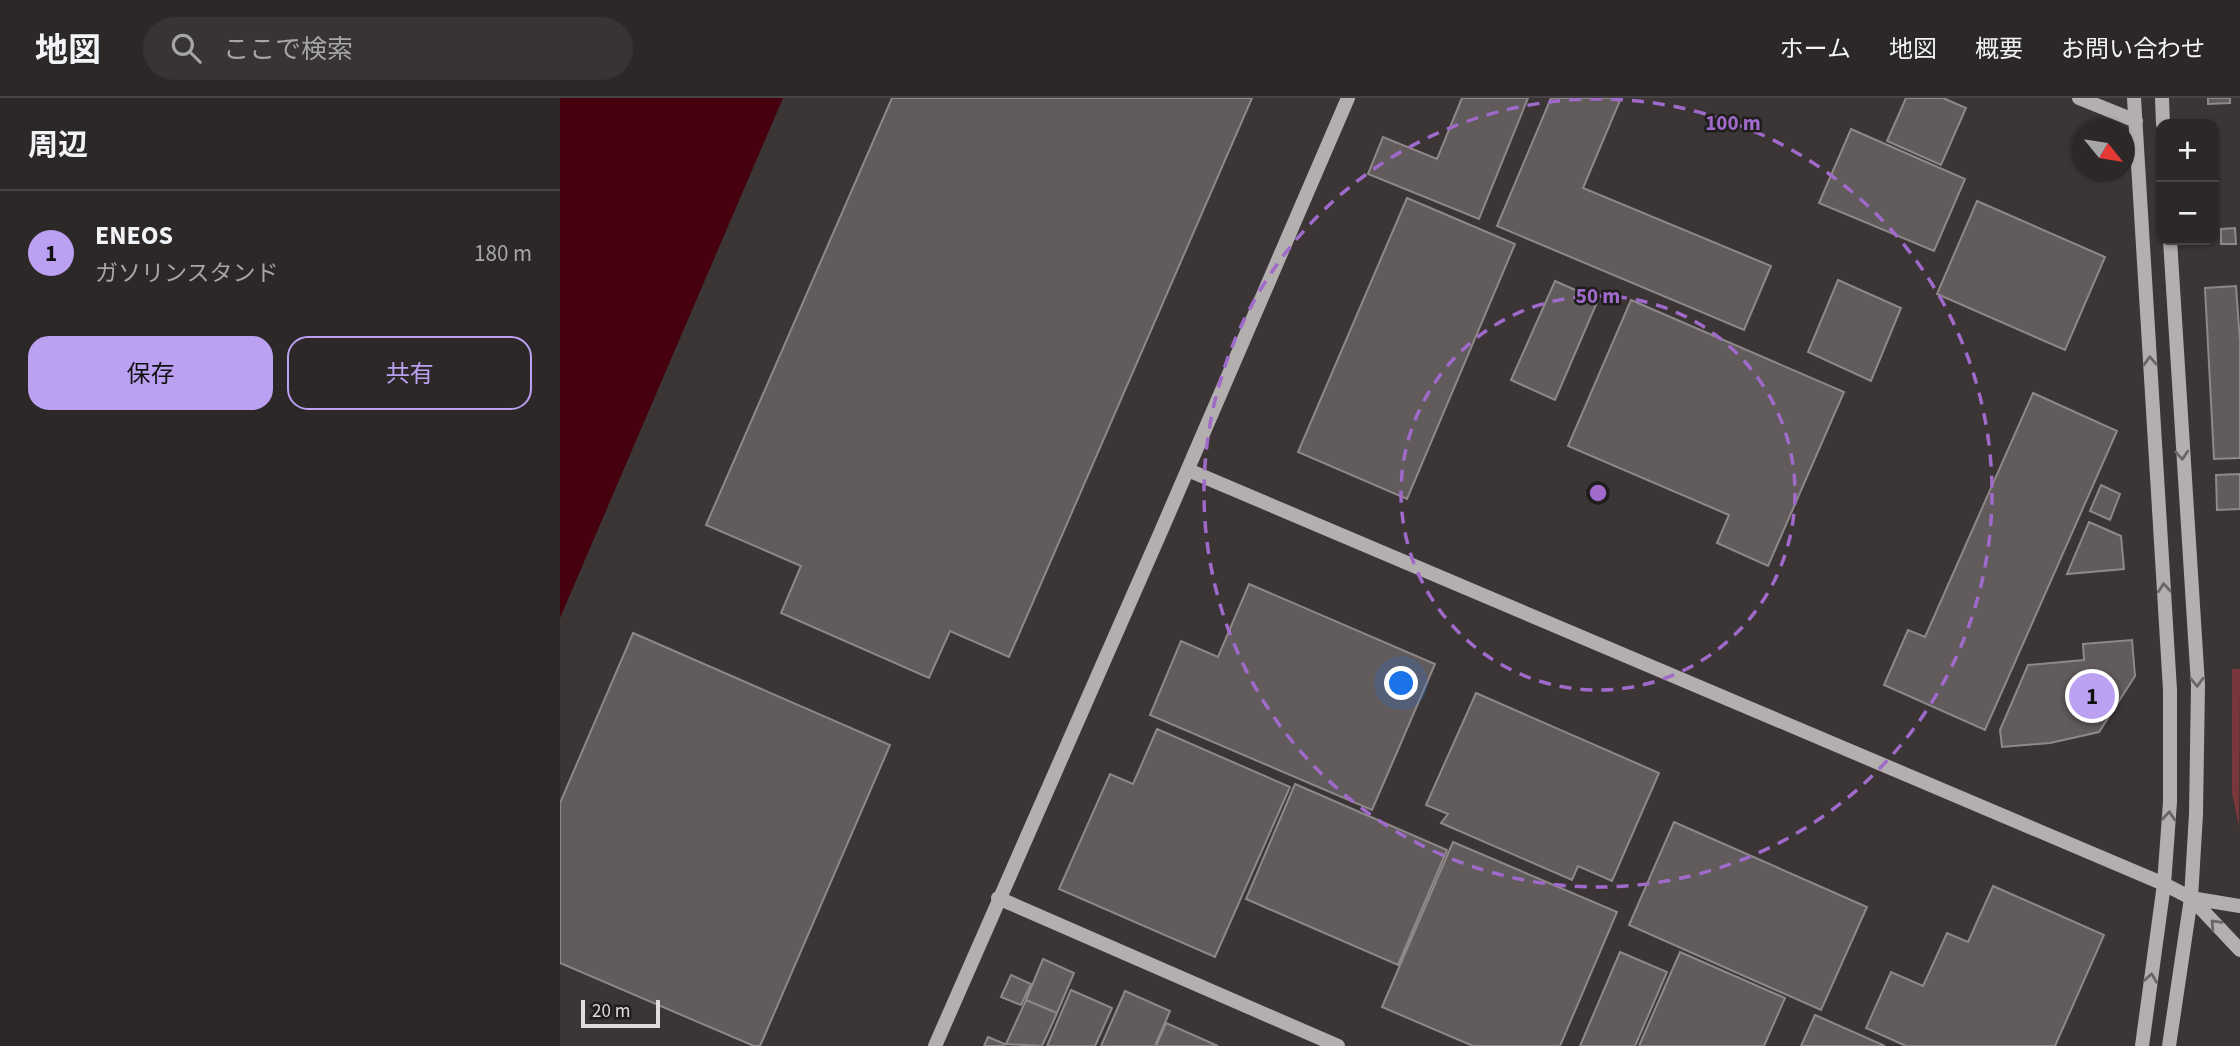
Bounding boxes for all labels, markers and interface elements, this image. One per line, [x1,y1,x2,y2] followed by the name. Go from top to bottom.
[143,17,633,80] search box
[35,27,101,74] text: 地図
[167,29,205,67] icon: search
[223,31,353,68] text: ここで検索
[1780,32,1851,67] text: ホーム
[1889,32,1937,67] text: 地図
[1975,32,2023,67] text: 概要
[2061,32,2205,67] text: お問い合わせ
[1705,108,1761,138] text: 100 m
[2072,119,2135,182] north arrow
[2156,119,2219,245] map controls
[2156,119,2219,182] button: +
[28,124,88,167] text: 周辺
[2156,182,2219,245] button: −
[95,217,173,254] text: ENEOS
[45,237,57,270] text: 1
[474,237,532,270] text: 180 m
[95,257,279,290] text: ガソリンスタンド
[1576,281,1620,311] text: 50 m
[28,336,273,410] button: 保存
[287,336,532,410] button: 共有
[2143,356,2158,367] one-way arrow
[2174,449,2189,460] one-way arrow
[1586,481,1610,505] centre of rings
[2157,583,2172,594] one-way arrow
[1384,666,1418,700] your location
[2069,670,2115,722] pin: 1
[2190,676,2205,687] one-way arrow
[2161,810,2176,821] one-way arrow
[2211,919,2224,932] one-way arrow
[2144,973,2159,984] one-way arrow
[581,997,660,1029] scale bar
[592,998,630,1025] text: 20 m

